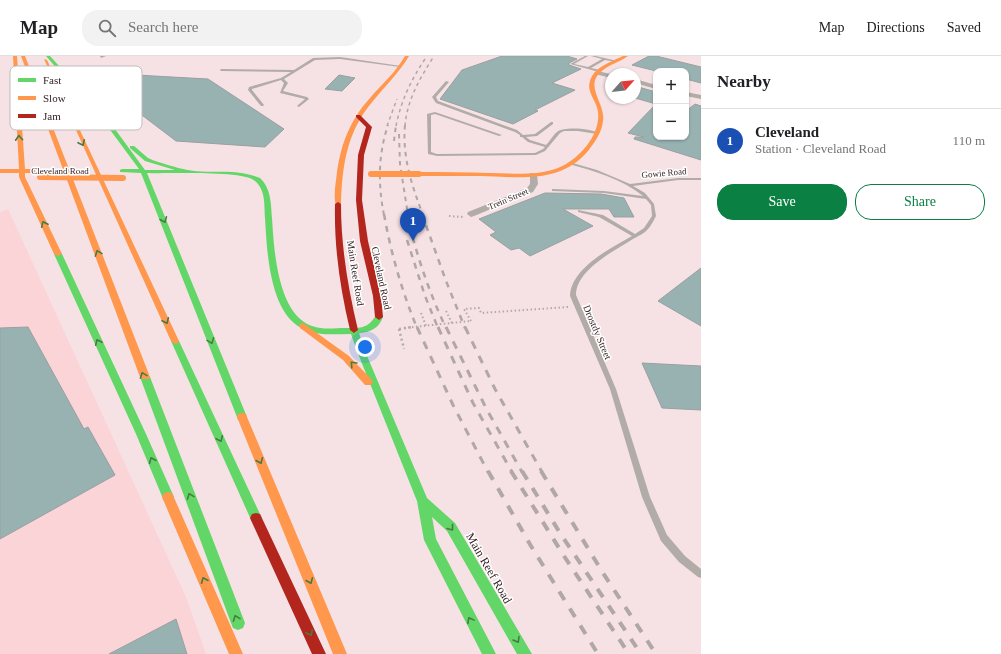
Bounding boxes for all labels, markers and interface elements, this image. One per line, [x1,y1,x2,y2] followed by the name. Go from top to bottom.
[82,10,362,46] search box
[20,17,58,38] text: Map
[96,17,118,39] icon: search
[128,19,198,35] text: Search here
[819,20,844,35] text: Map
[866,20,925,35] text: Directions
[947,20,981,35] text: Saved
[10,66,142,130] legend
[605,68,641,104] north arrow
[653,68,689,140] map controls
[653,68,689,104] button: +
[717,72,771,91] text: Nearby
[43,74,61,86] text: Fast
[43,92,66,104] text: Slow
[653,104,689,140] button: −
[43,110,61,122] text: Jam
[755,124,819,140] text: Cleveland
[727,133,733,148] text: 1
[953,133,985,148] text: 110 m
[15,135,24,141] one-way arrow
[77,138,85,146] one-way arrow
[755,141,886,156] text: Station · Cleveland Road
[31,166,89,176] street label: Cleveland Road
[641,166,687,180] street label: Gowie Road
[717,184,847,220] button: Save
[855,184,985,220] button: Share
[487,186,530,212] street label: Trein Street
[400,208,426,241] pin: 1
[159,216,167,223] one-way arrow
[41,221,49,229] one-way arrow
[345,240,366,307] street label: Main Reef Road
[369,246,394,311] street label: Cleveland Road
[94,249,102,256] one-way arrow
[581,303,614,361] street label: Drostdy Street
[161,316,169,324] one-way arrow
[207,337,215,344] one-way arrow
[355,337,375,357] your location
[95,339,103,346] one-way arrow
[351,362,358,369] one-way arrow
[140,371,148,378] one-way arrow
[215,435,223,442] one-way arrow
[149,457,157,465] one-way arrow
[256,458,264,465] one-way arrow
[186,493,194,500] one-way arrow
[446,524,453,531] one-way arrow
[463,530,515,606] street label: Main Reef Road
[201,576,209,584] one-way arrow
[305,577,313,585] one-way arrow
[232,614,240,621] one-way arrow
[468,617,475,624] one-way arrow
[305,630,313,637] one-way arrow
[512,636,519,643] one-way arrow

